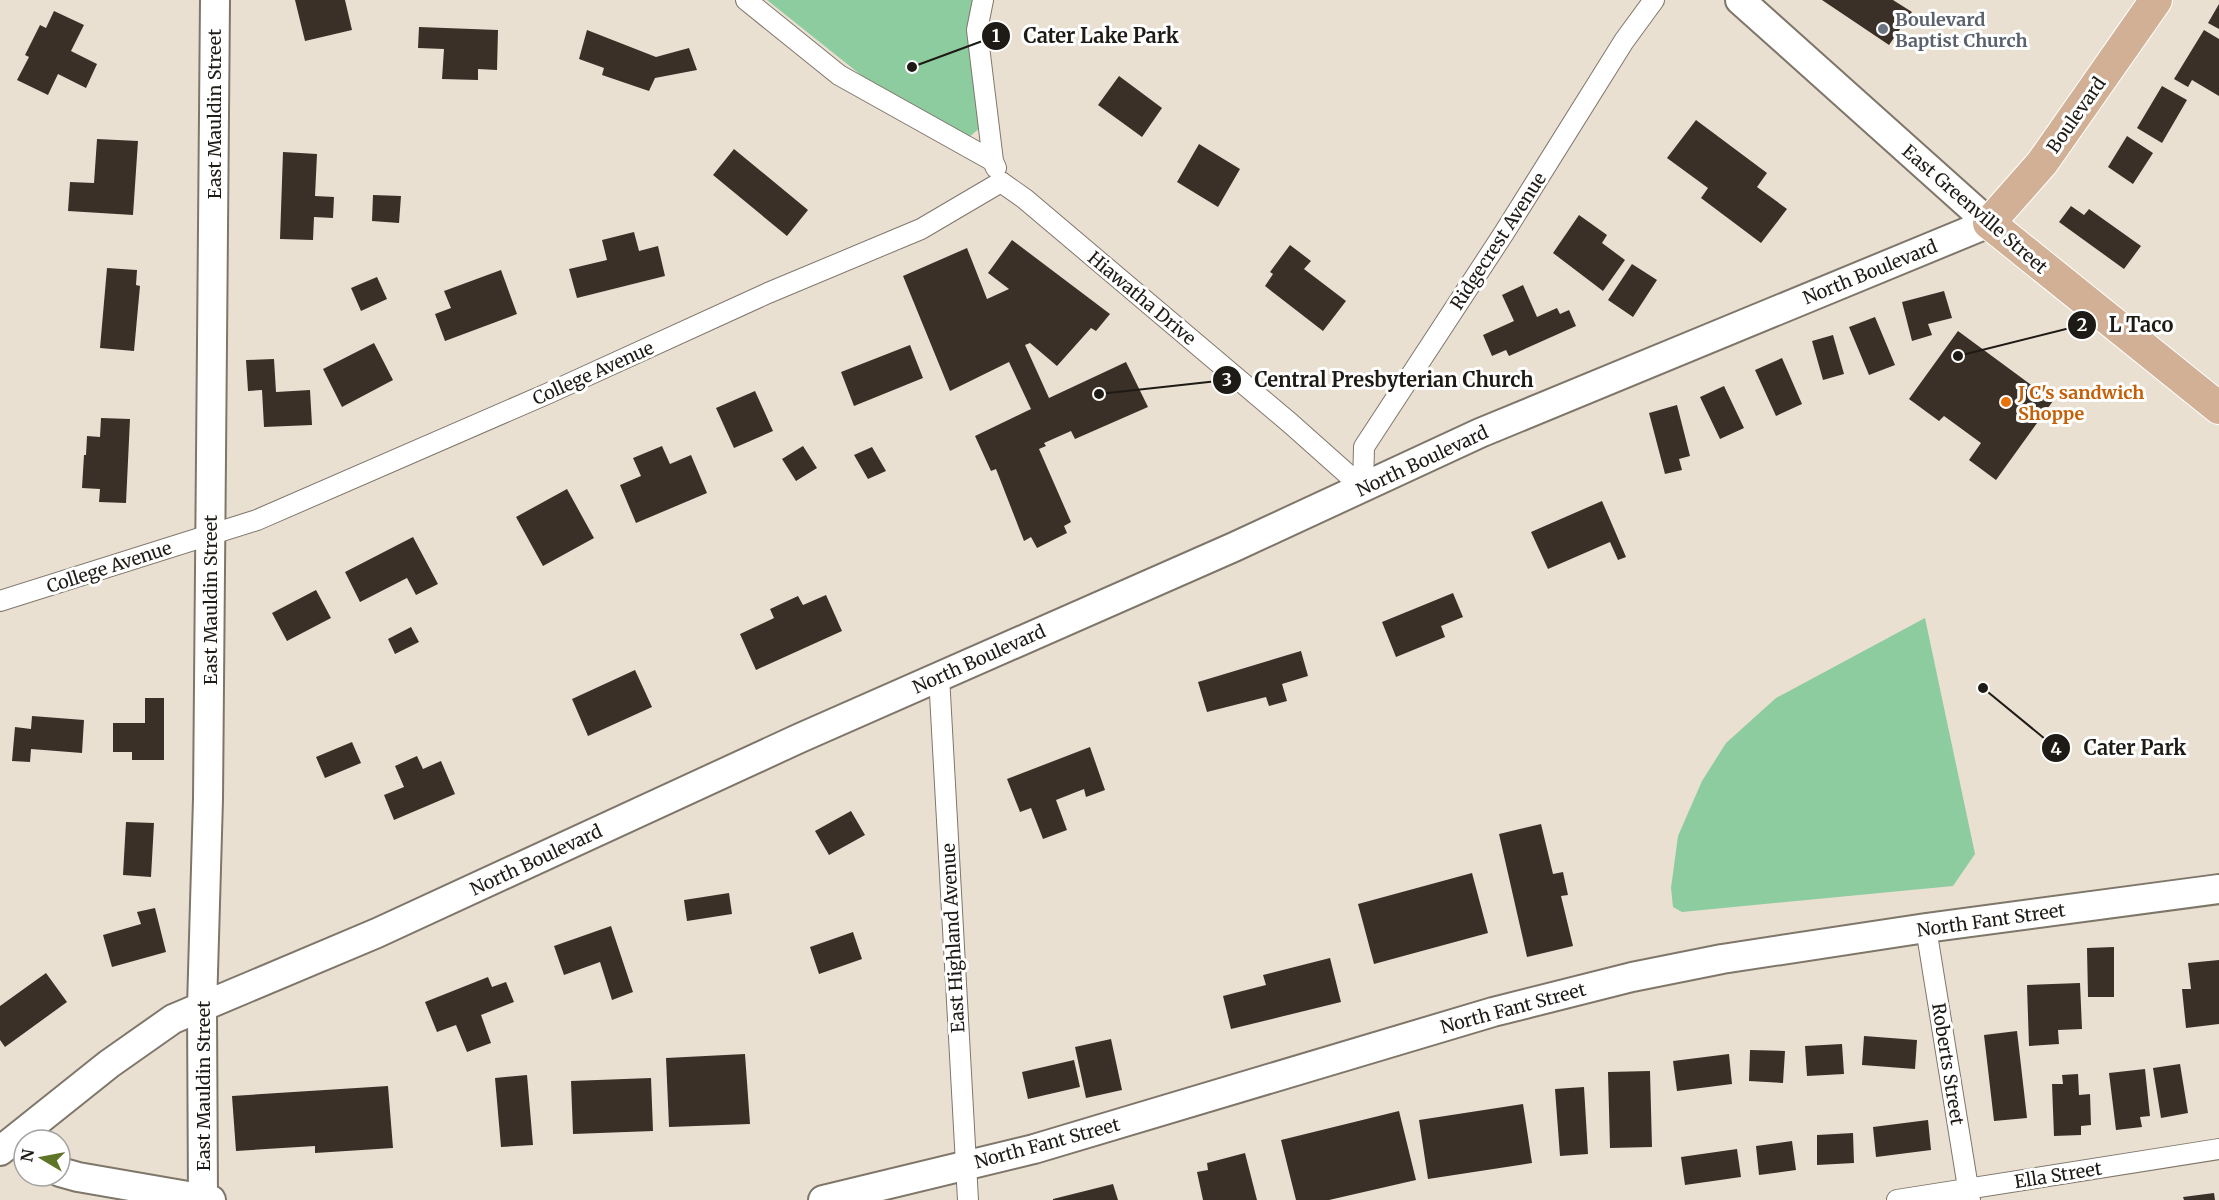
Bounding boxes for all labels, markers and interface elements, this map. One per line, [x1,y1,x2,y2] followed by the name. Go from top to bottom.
[1895,8,2027,52] place label: Boulevard Baptist Church
[981,17,1190,55] callout: Cater Lake Park
[1876,22,1890,36] marker: Boulevard Baptist Church
[1023,23,1179,48] text: Cater Lake Park
[992,24,1000,47] text: 1
[203,29,226,199] street label: East Mauldin Street
[2041,72,2111,157] street label: Boulevard
[1898,140,2052,278] street label: East Greenville Street
[1445,168,1551,314] street label: Ridgecrest Avenue
[1799,235,1941,309] street label: North Boulevard
[1083,246,1201,350] street label: Hiawatha Drive
[2067,306,2185,344] callout: L Taco
[2109,312,2173,337] text: L Taco
[2077,313,2087,336] text: 2
[529,336,657,410] street label: College Avenue
[1212,361,1545,399] callout: Central Presbyterian Church
[1254,367,1534,392] text: Central Presbyterian Church
[1222,368,1232,391] text: 3
[2017,381,2144,425] place label: J C's sandwich Shoppe
[1999,395,2013,409] marker: J C's sandwich Shoppe
[1352,420,1492,502] street label: North Boulevard
[199,515,222,685] street label: East Mauldin Street
[44,536,174,598] street label: College Avenue
[909,619,1049,699] street label: North Boulevard
[2041,729,2198,767] callout: Cater Park
[2084,735,2186,760] text: Cater Park
[2050,737,2062,760] text: 4
[466,819,606,901] street label: North Boulevard
[937,843,969,1033] street label: East Highland Avenue
[1915,898,2067,942] street label: North Fant Street
[1438,978,1588,1038] street label: North Fant Street
[192,1001,215,1171] street label: East Mauldin Street
[1927,1001,1969,1127] street label: Roberts Street
[972,1113,1122,1173] street label: North Fant Street
[12,1128,72,1188] north arrow
[16,1147,38,1163] text: N
[2013,1157,2103,1193] street label: Ella Street

